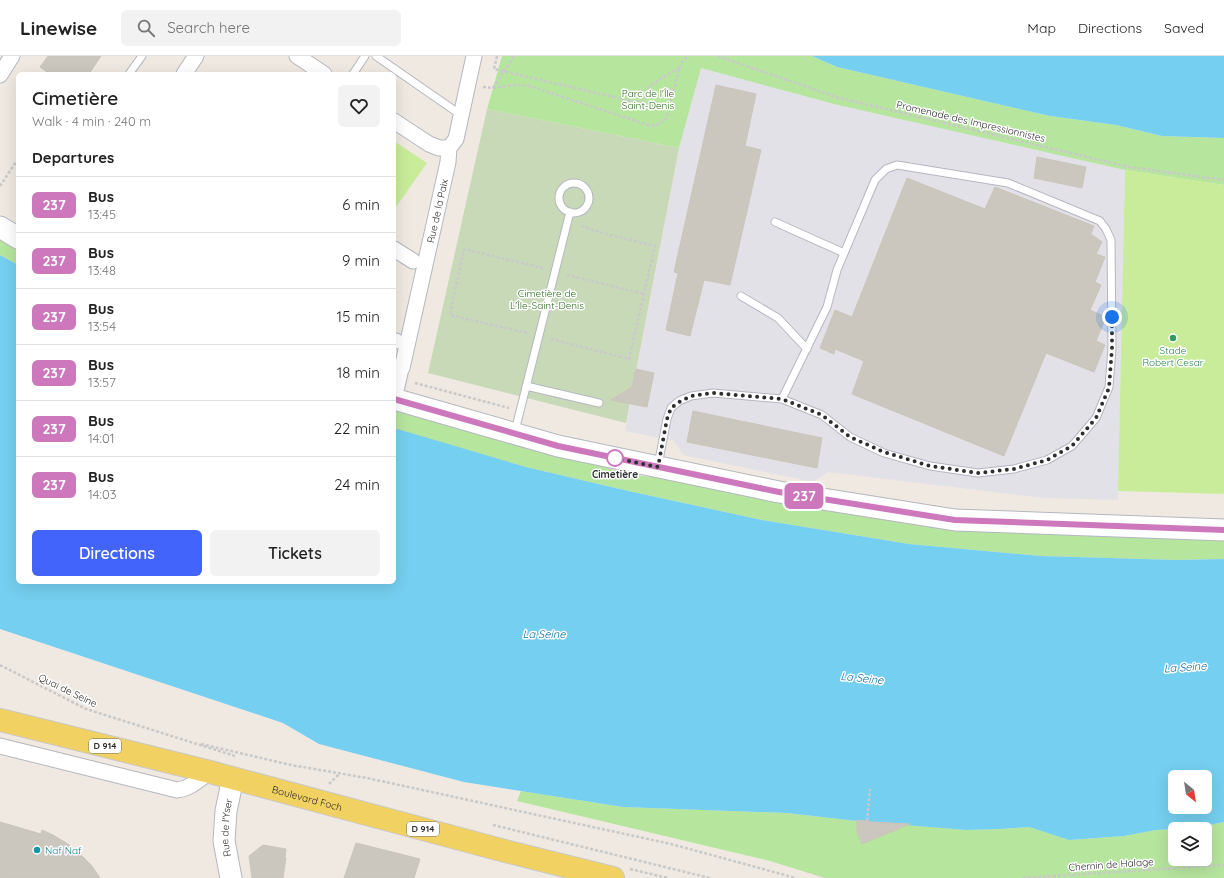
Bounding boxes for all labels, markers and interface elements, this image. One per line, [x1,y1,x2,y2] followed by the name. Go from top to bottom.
[121,10,401,46] search box
[20,16,97,40] text: Linewise
[135,17,157,39] icon: search
[167,18,250,37] text: Search here
[1027,19,1056,37] text: Map
[1078,19,1142,37] text: Directions
[1164,19,1204,37] text: Saved
[338,85,380,127] button: heart
[32,86,118,110] text: Cimetière
[622,87,675,112] park label: Parc de l'Île Saint-Denis
[895,98,1047,145] street label: Promenade des Impressionnistes
[32,113,151,129] text: Walk · 4 min · 240 m
[32,148,114,167] text: Departures
[424,178,451,244] street label: Rue de la Paix
[88,187,114,206] text: Bus
[342,195,380,214] text: 6 min
[42,196,66,214] text: 237
[88,206,116,222] text: 13:45
[88,243,114,262] text: Bus
[342,251,380,270] text: 9 min
[42,252,66,270] text: 237
[88,262,116,278] text: 13:48
[510,287,584,312] park label: Cimetière de L'Île-Saint-Denis
[88,299,114,318] text: Bus
[337,307,380,326] text: 15 min
[1102,307,1122,327] your location
[42,308,66,326] text: 237
[88,318,116,334] text: 13:54
[1168,333,1178,343] marker: Stade Robert Cesar
[1142,344,1204,369] place label: Stade Robert Cesar
[88,355,114,374] text: Bus
[337,363,380,382] text: 18 min
[42,364,66,382] text: 237
[88,374,116,390] text: 13:57
[88,411,114,430] text: Bus
[334,419,380,438] text: 22 min
[42,420,66,438] text: 237
[88,430,114,446] text: 14:01
[606,449,624,467] marker: Cimetière
[88,467,114,486] text: Bus
[592,468,638,481] place label: Cimetière
[334,475,380,494] text: 24 min
[42,476,66,494] text: 237
[781,483,827,509] line badge: 237
[88,486,116,502] text: 14:03
[792,487,816,505] text: 237
[32,530,202,576] button: Directions
[210,530,380,576] button: Tickets
[523,627,566,641] water label: La Seine
[1163,658,1208,675] water label: La Seine
[840,669,885,687] water label: La Seine
[36,671,100,710] street label: Quai de Seine
[89,739,121,753] road number: D 914
[1168,770,1212,814] north arrow
[1168,770,1212,866] map controls
[271,783,344,814] street label: Boulevard Foch
[218,797,236,858] street label: Rue de l'Yser
[407,822,439,836] road number: D 914
[1168,822,1212,866] button: layers
[45,844,82,857] place label: Naf Naf
[32,845,42,855] marker: Naf Naf
[1068,855,1154,874] street label: Chemin de Halage

